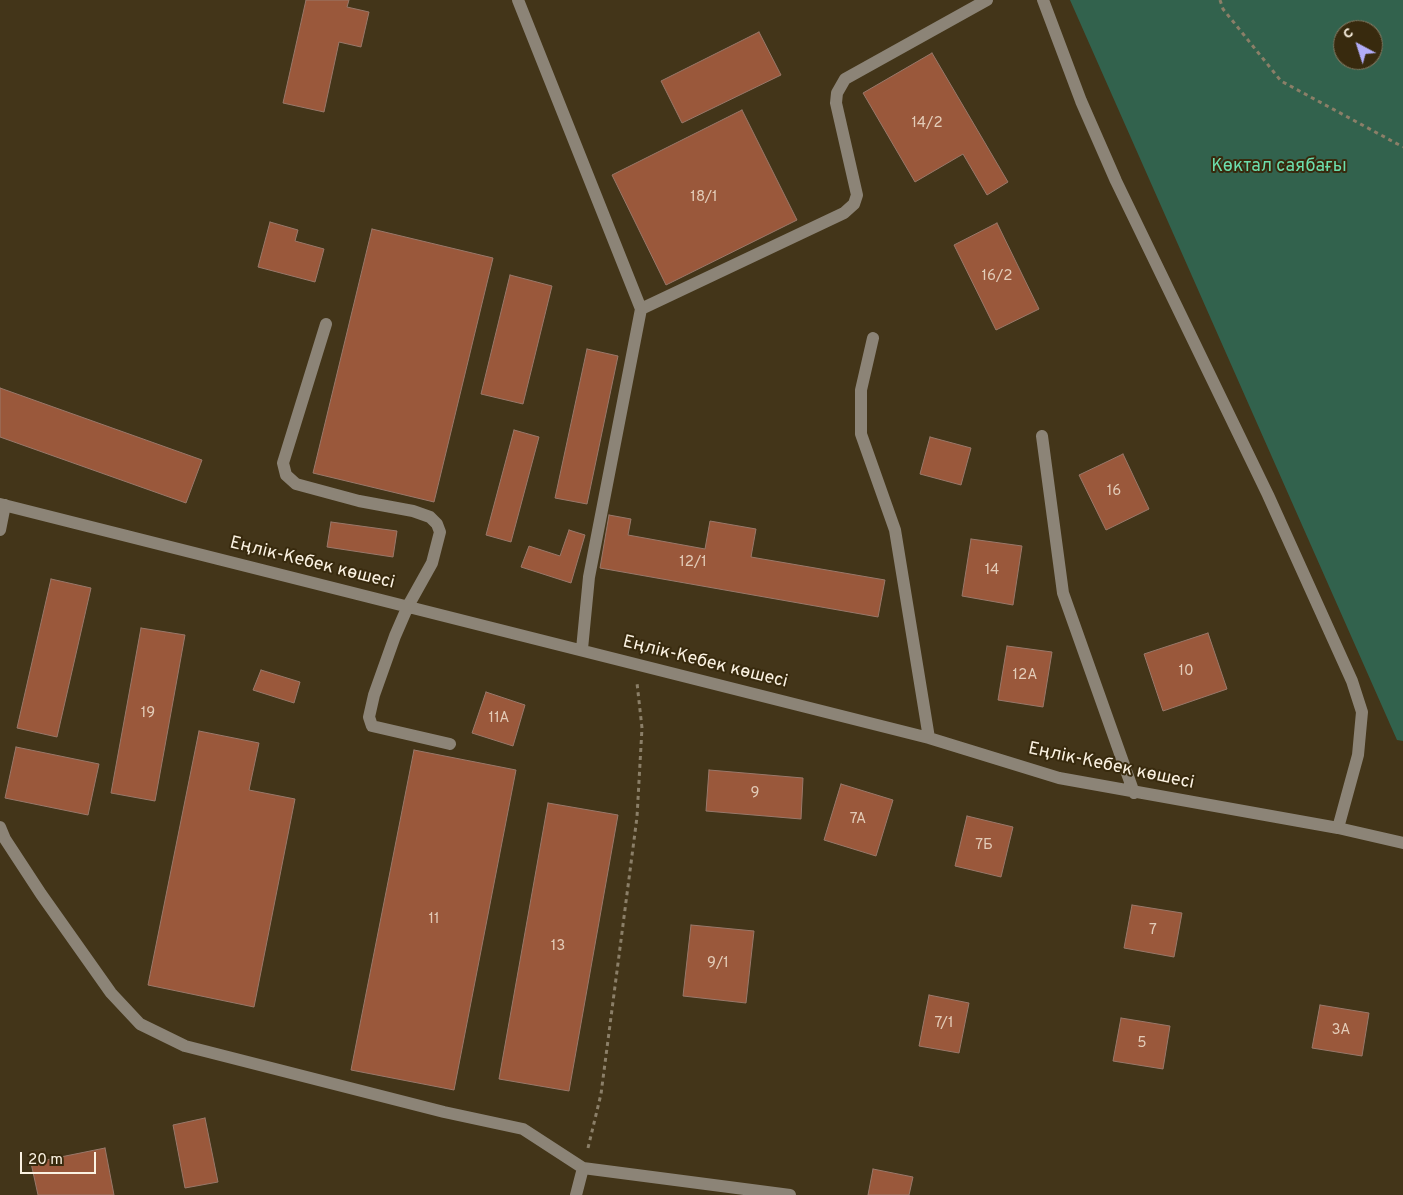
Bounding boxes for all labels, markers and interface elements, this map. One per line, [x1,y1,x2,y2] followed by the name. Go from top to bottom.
[1333,20,1383,70] north arrow
[1340,25,1358,43] text: С
[911,115,943,133] house number: 14/2
[1211,156,1347,178] park label: Көктал саябағы
[690,189,718,207] house number: 18/1
[981,268,1013,286] house number: 16/2
[1107,483,1121,501] house number: 16
[227,533,397,595] street label: Еңлік-Кебек көшесі
[679,554,707,572] house number: 12/1
[985,562,999,580] house number: 14
[620,632,790,694] street label: Еңлік-Кебек көшесі
[1178,663,1194,681] house number: 10
[1013,667,1037,685] house number: 12А
[141,705,155,723] house number: 19
[489,710,509,728] house number: 11А
[1026,739,1196,795] street label: Еңлік-Кебек көшесі
[751,785,759,803] house number: 9
[850,811,866,829] house number: 7А
[975,837,993,855] house number: 7Б
[428,911,440,929] house number: 11
[1149,922,1157,940] house number: 7
[551,938,565,956] house number: 13
[707,955,729,973] house number: 9/1
[934,1015,954,1033] house number: 7/1
[1331,1022,1351,1040] house number: 3А
[1137,1035,1147,1053] house number: 5
[22,1142,99,1174] scale bar
[28,1151,63,1170] text: 20 m

